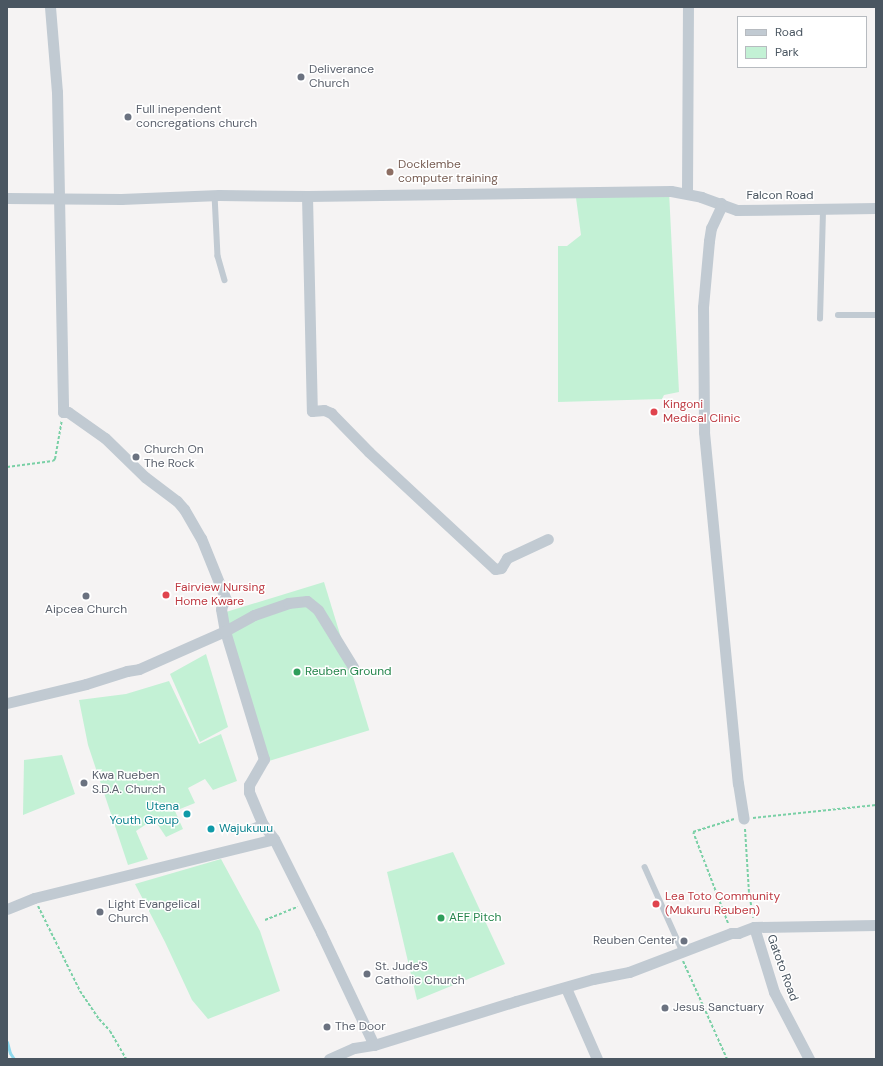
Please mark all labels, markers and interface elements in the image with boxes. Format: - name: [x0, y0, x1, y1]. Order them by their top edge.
- legend: [737, 16, 867, 68]
- text: Road: [775, 24, 803, 40]
- text: Park: [775, 44, 799, 60]
- place label: Deliverance Church: [309, 63, 374, 91]
- marker: Deliverance Church: [296, 72, 306, 82]
- place label: Full inependent concregations church: [136, 103, 257, 131]
- marker: Full inependent concregations church: [123, 112, 133, 122]
- place label: Docklembe computer training: [398, 158, 498, 186]
- marker: Docklembe computer training: [385, 167, 395, 177]
- street label: Falcon Road: [746, 189, 814, 203]
- place label: Kingoni Medical Clinic: [663, 398, 740, 426]
- marker: Kingoni Medical Clinic: [648, 406, 660, 418]
- place label: Church On The Rock: [144, 443, 204, 471]
- marker: Church On The Rock: [131, 452, 141, 462]
- place label: Fairview Nursing Home Kware: [175, 581, 265, 609]
- marker: Fairview Nursing Home Kware: [160, 589, 172, 601]
- marker: Aipcea Church: [81, 591, 91, 601]
- place label: Aipcea Church: [45, 603, 127, 617]
- place label: Reuben Ground: [305, 665, 392, 679]
- marker: Reuben Ground: [292, 667, 302, 677]
- place label: Kwa Rueben S.D.A. Church: [92, 769, 165, 797]
- marker: Kwa Rueben S.D.A. Church: [79, 778, 89, 788]
- place label: Utena Youth Group: [109, 800, 179, 828]
- marker: Utena Youth Group: [182, 809, 192, 819]
- place label: Wajukuuu: [219, 822, 273, 836]
- marker: Wajukuuu: [206, 824, 216, 834]
- place label: Lea Toto Community (Mukuru Reuben): [665, 890, 780, 918]
- place label: Light Evangelical Church: [108, 898, 200, 926]
- marker: Lea Toto Community (Mukuru Reuben): [650, 898, 662, 910]
- marker: Light Evangelical Church: [95, 907, 105, 917]
- place label: AEF Pitch: [449, 911, 501, 925]
- marker: AEF Pitch: [436, 913, 446, 923]
- street label: Gatoto Road: [763, 933, 801, 1003]
- place label: Reuben Center: [593, 934, 676, 948]
- marker: Reuben Center: [679, 936, 689, 946]
- place label: St. Jude'S Catholic Church: [375, 960, 465, 988]
- marker: St. Jude'S Catholic Church: [362, 969, 372, 979]
- place label: Jesus Sanctuary: [673, 1001, 764, 1015]
- marker: Jesus Sanctuary: [660, 1003, 670, 1013]
- place label: The Door: [335, 1020, 386, 1034]
- marker: The Door: [322, 1022, 332, 1032]

